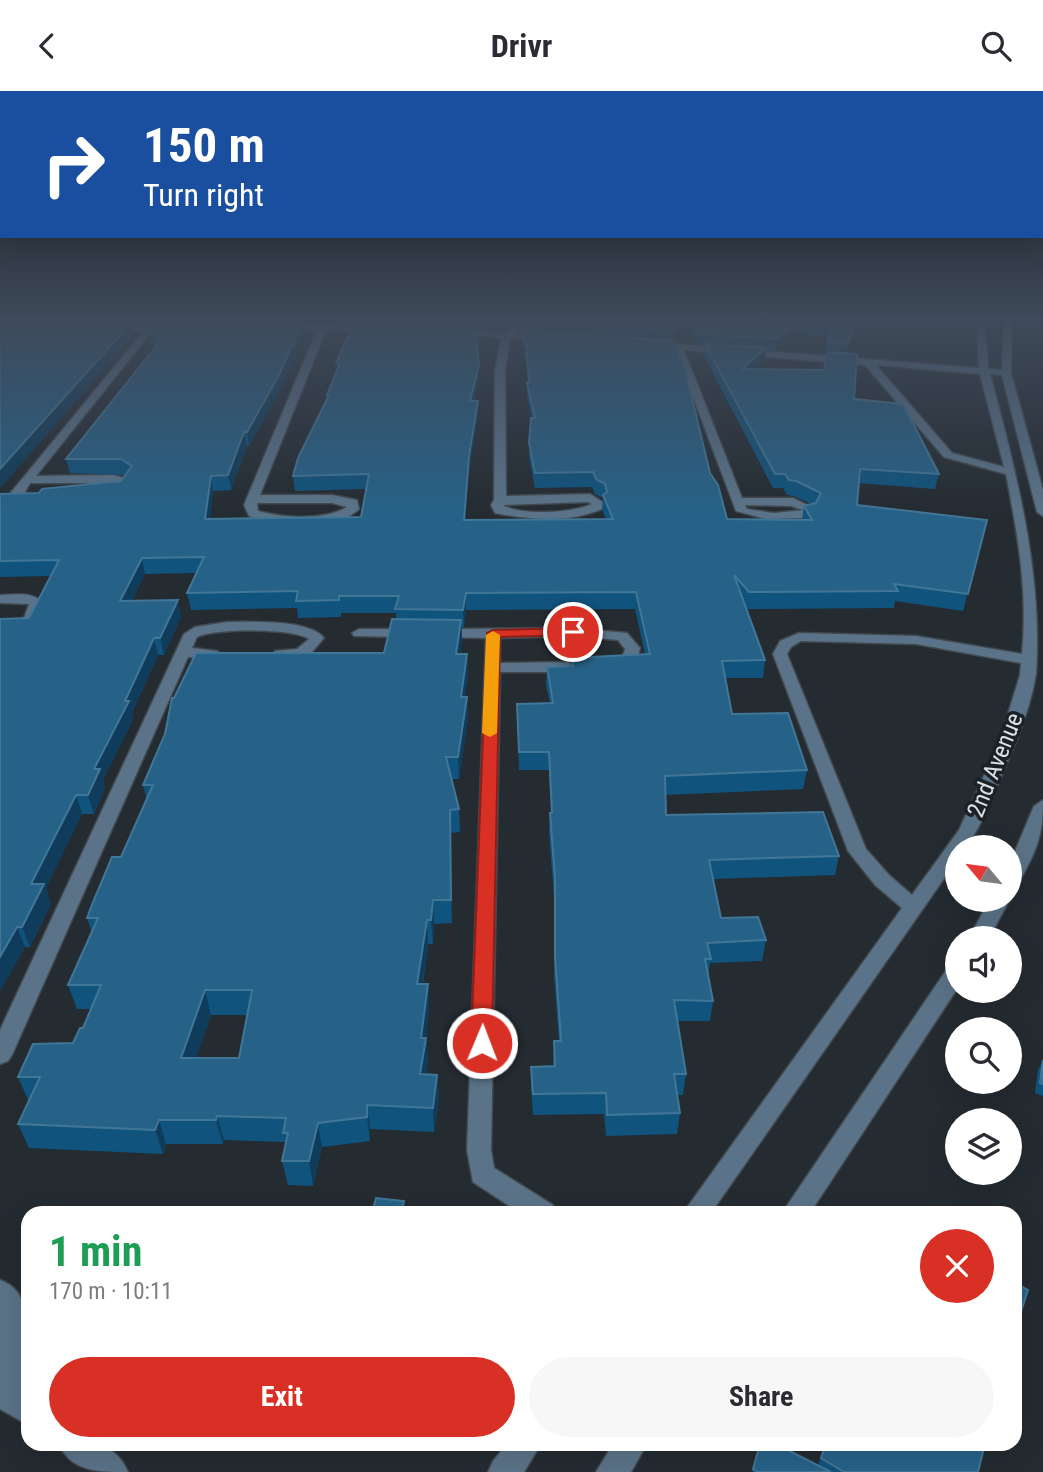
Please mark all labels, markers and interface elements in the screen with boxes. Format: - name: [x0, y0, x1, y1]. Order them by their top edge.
- icon: back: [28, 27, 66, 65]
- text: Drivr: [491, 27, 552, 65]
- icon: search: [977, 27, 1015, 65]
- text: 150 m: [143, 117, 265, 174]
- icon: right: [28, 119, 119, 210]
- text: Turn right: [143, 176, 264, 214]
- pin: [543, 602, 603, 662]
- icon: arrive: [554, 613, 592, 651]
- street label: 2nd Avenue: [961, 709, 1029, 821]
- north arrow: [945, 835, 1022, 912]
- map controls: [945, 835, 1022, 1185]
- button: sound: [945, 926, 1022, 1003]
- position arrow: [445, 1006, 519, 1080]
- button: search: [945, 1017, 1022, 1094]
- button: layers: [945, 1108, 1022, 1185]
- text: 1 min: [49, 1227, 142, 1276]
- button: close: [920, 1229, 994, 1303]
- text: 170 m · 10:11: [49, 1278, 173, 1305]
- button: Exit: [49, 1357, 515, 1437]
- button: Share: [529, 1357, 994, 1437]

